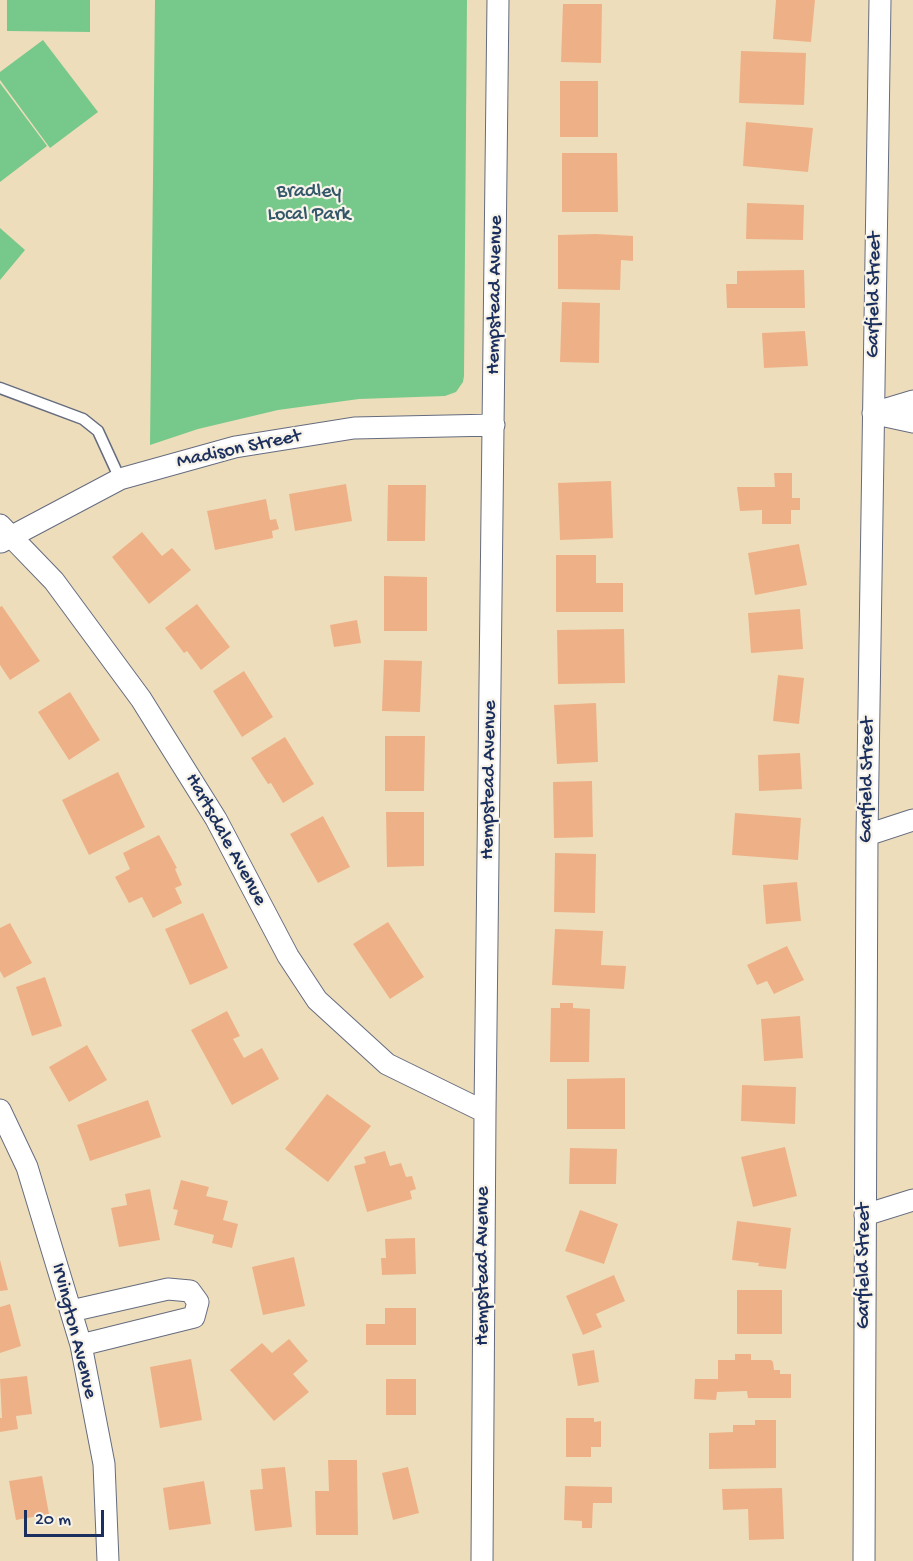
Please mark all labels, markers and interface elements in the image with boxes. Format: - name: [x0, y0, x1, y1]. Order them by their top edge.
- park label: Bradley Local Park: [268, 181, 350, 228]
- street label: Hempstead Avenue: [483, 215, 509, 375]
- street label: Garfield Street: [862, 232, 888, 358]
- street label: Madison Street: [175, 425, 303, 475]
- street label: Hempstead Avenue: [477, 700, 503, 860]
- street label: Garfield Street: [855, 717, 881, 843]
- street label: Hartsdale Avenue: [179, 770, 271, 910]
- street label: Hempstead Avenue: [472, 1186, 496, 1346]
- street label: Garfield Street: [853, 1203, 877, 1329]
- street label: Irvington Avenue: [45, 1261, 101, 1401]
- scale bar: [27, 1498, 106, 1536]
- text: 20 m: [35, 1510, 71, 1531]

